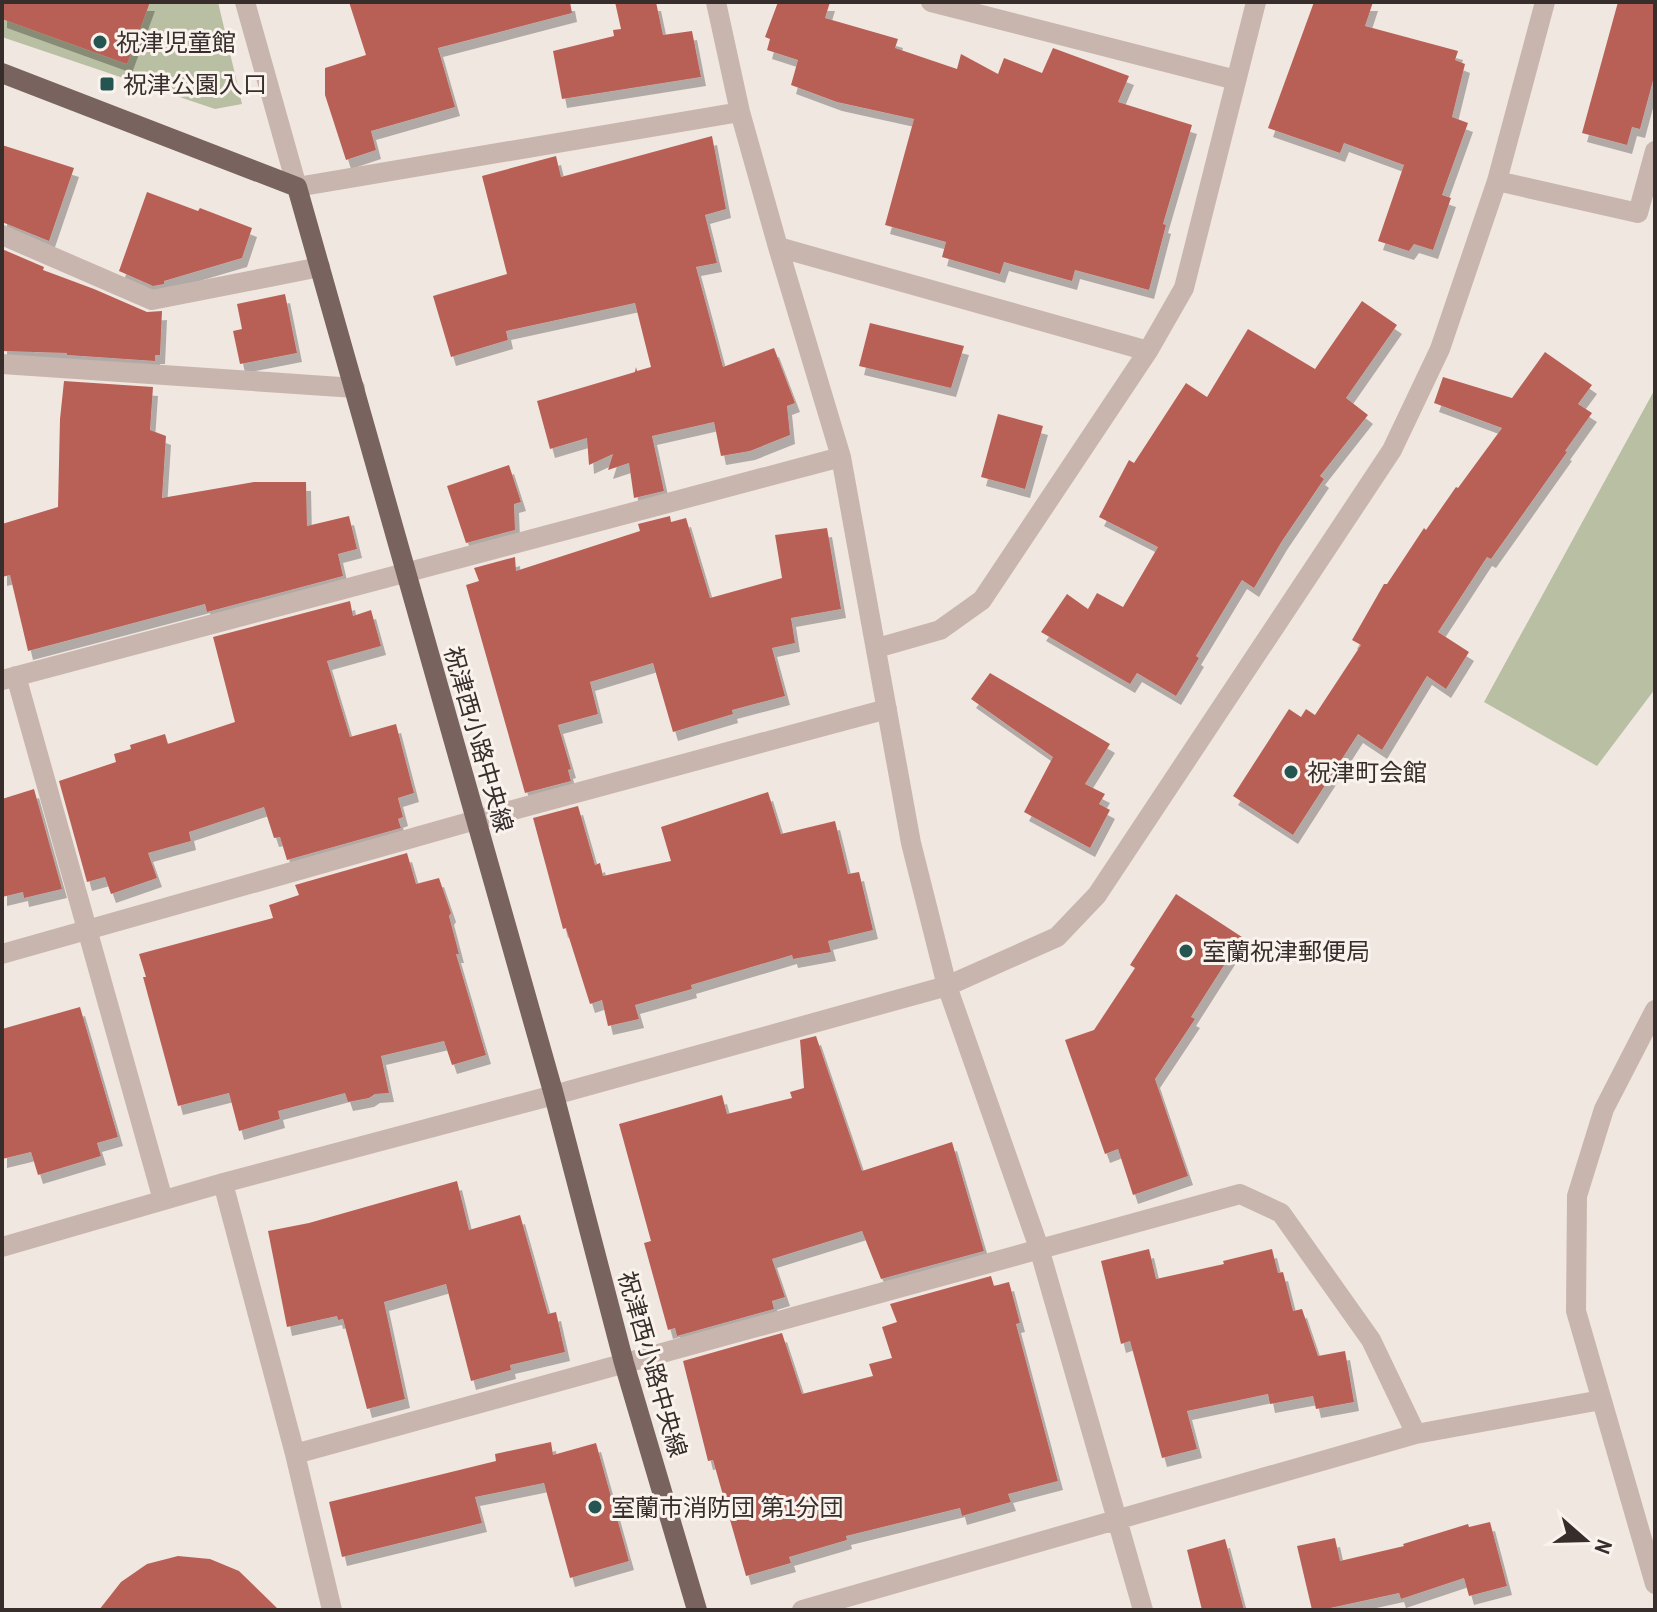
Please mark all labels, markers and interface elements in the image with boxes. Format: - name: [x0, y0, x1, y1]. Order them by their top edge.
- place label: 祝津児童館: [116, 26, 236, 58]
- marker: 祝津児童館: [91, 33, 109, 51]
- place label: 祝津公園入口: [123, 68, 267, 100]
- marker: 祝津公園入口: [98, 75, 116, 93]
- street label: 祝津西小路中央線: [437, 642, 521, 836]
- place label: 祝津町会館: [1307, 756, 1427, 788]
- marker: 祝津町会館: [1282, 763, 1300, 781]
- place label: 室蘭祝津郵便局: [1202, 935, 1370, 967]
- marker: 室蘭祝津郵便局: [1177, 942, 1195, 960]
- street label: 祝津西小路中央線: [611, 1267, 695, 1461]
- place label: 室蘭市消防団 第1分団: [611, 1491, 843, 1523]
- marker: 室蘭市消防団 第1分団: [586, 1498, 604, 1516]
- north arrow: [1545, 1500, 1625, 1580]
- text: N: [1587, 1536, 1620, 1558]

